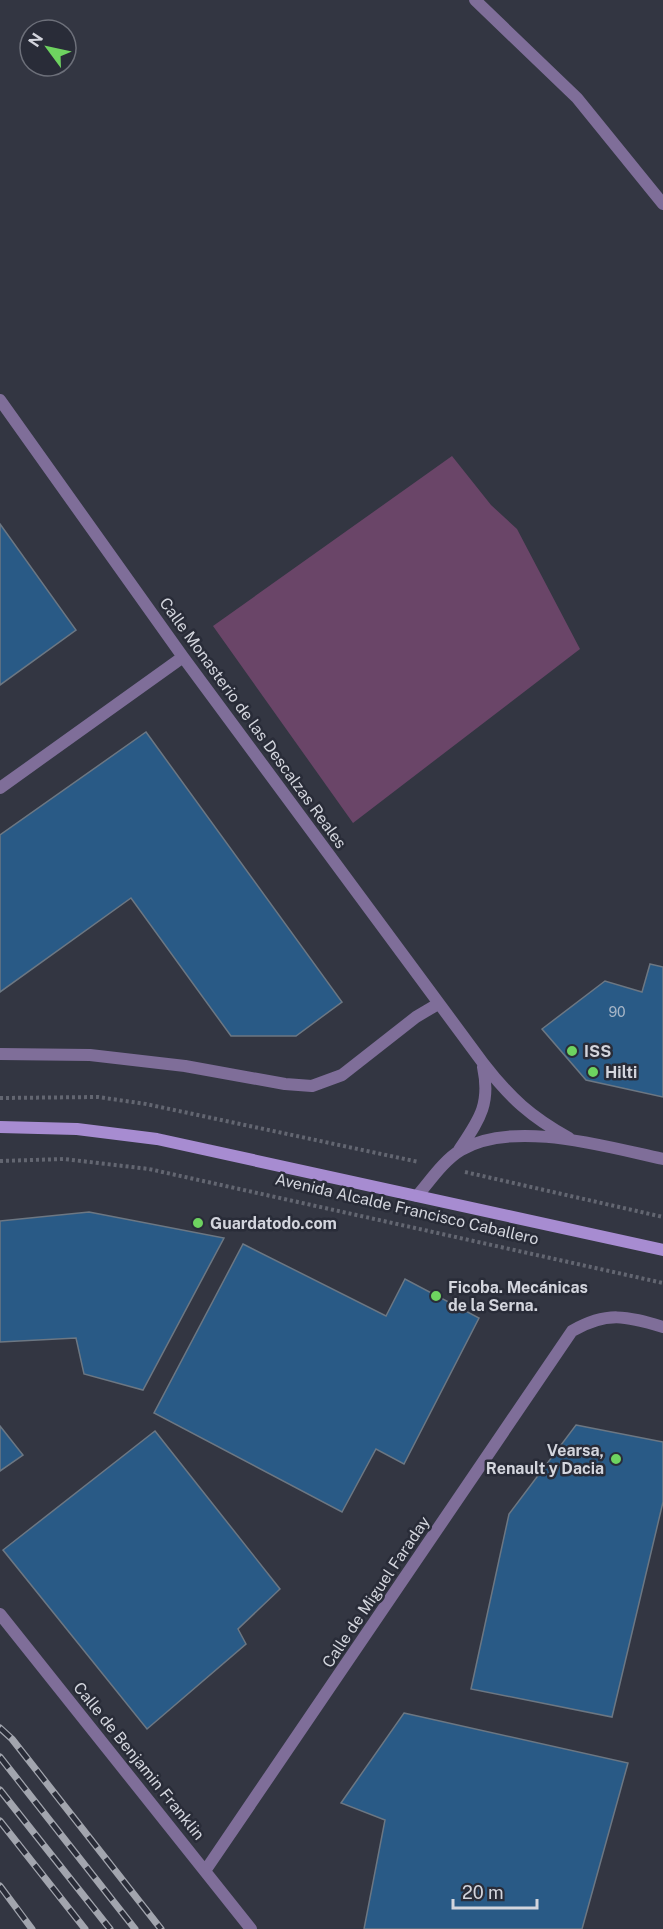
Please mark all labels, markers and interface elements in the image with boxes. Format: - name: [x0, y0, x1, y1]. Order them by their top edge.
- north arrow: [18, 18, 78, 78]
- text: N: [24, 30, 47, 51]
- street label: Calle Monasterio de las Descalzas Reales: [156, 594, 350, 852]
- house number: 90: [608, 1004, 626, 1020]
- place label: ISS: [584, 1042, 611, 1061]
- marker: ISS: [565, 1044, 579, 1058]
- place label: Hilti: [605, 1063, 637, 1082]
- marker: Hilti: [586, 1065, 600, 1079]
- street label: Avenida Alcalde Francisco Caballero: [273, 1169, 541, 1249]
- place label: Guardatodo.com: [210, 1214, 337, 1233]
- marker: Guardatodo.com: [191, 1216, 205, 1230]
- place label: Ficoba. Mecánicas de la Serna.: [448, 1278, 588, 1315]
- marker: Ficoba. Mecánicas de la Serna.: [429, 1289, 443, 1303]
- place label: Vearsa, Renault y Dacia: [486, 1441, 604, 1478]
- marker: Vearsa, Renault y Dacia: [609, 1452, 623, 1466]
- street label: Calle de Miguel Faraday: [318, 1512, 434, 1671]
- street label: Calle de Benjamin Franklin: [69, 1678, 209, 1844]
- scale bar: [453, 1872, 537, 1910]
- text: 20 m: [462, 1882, 504, 1903]

